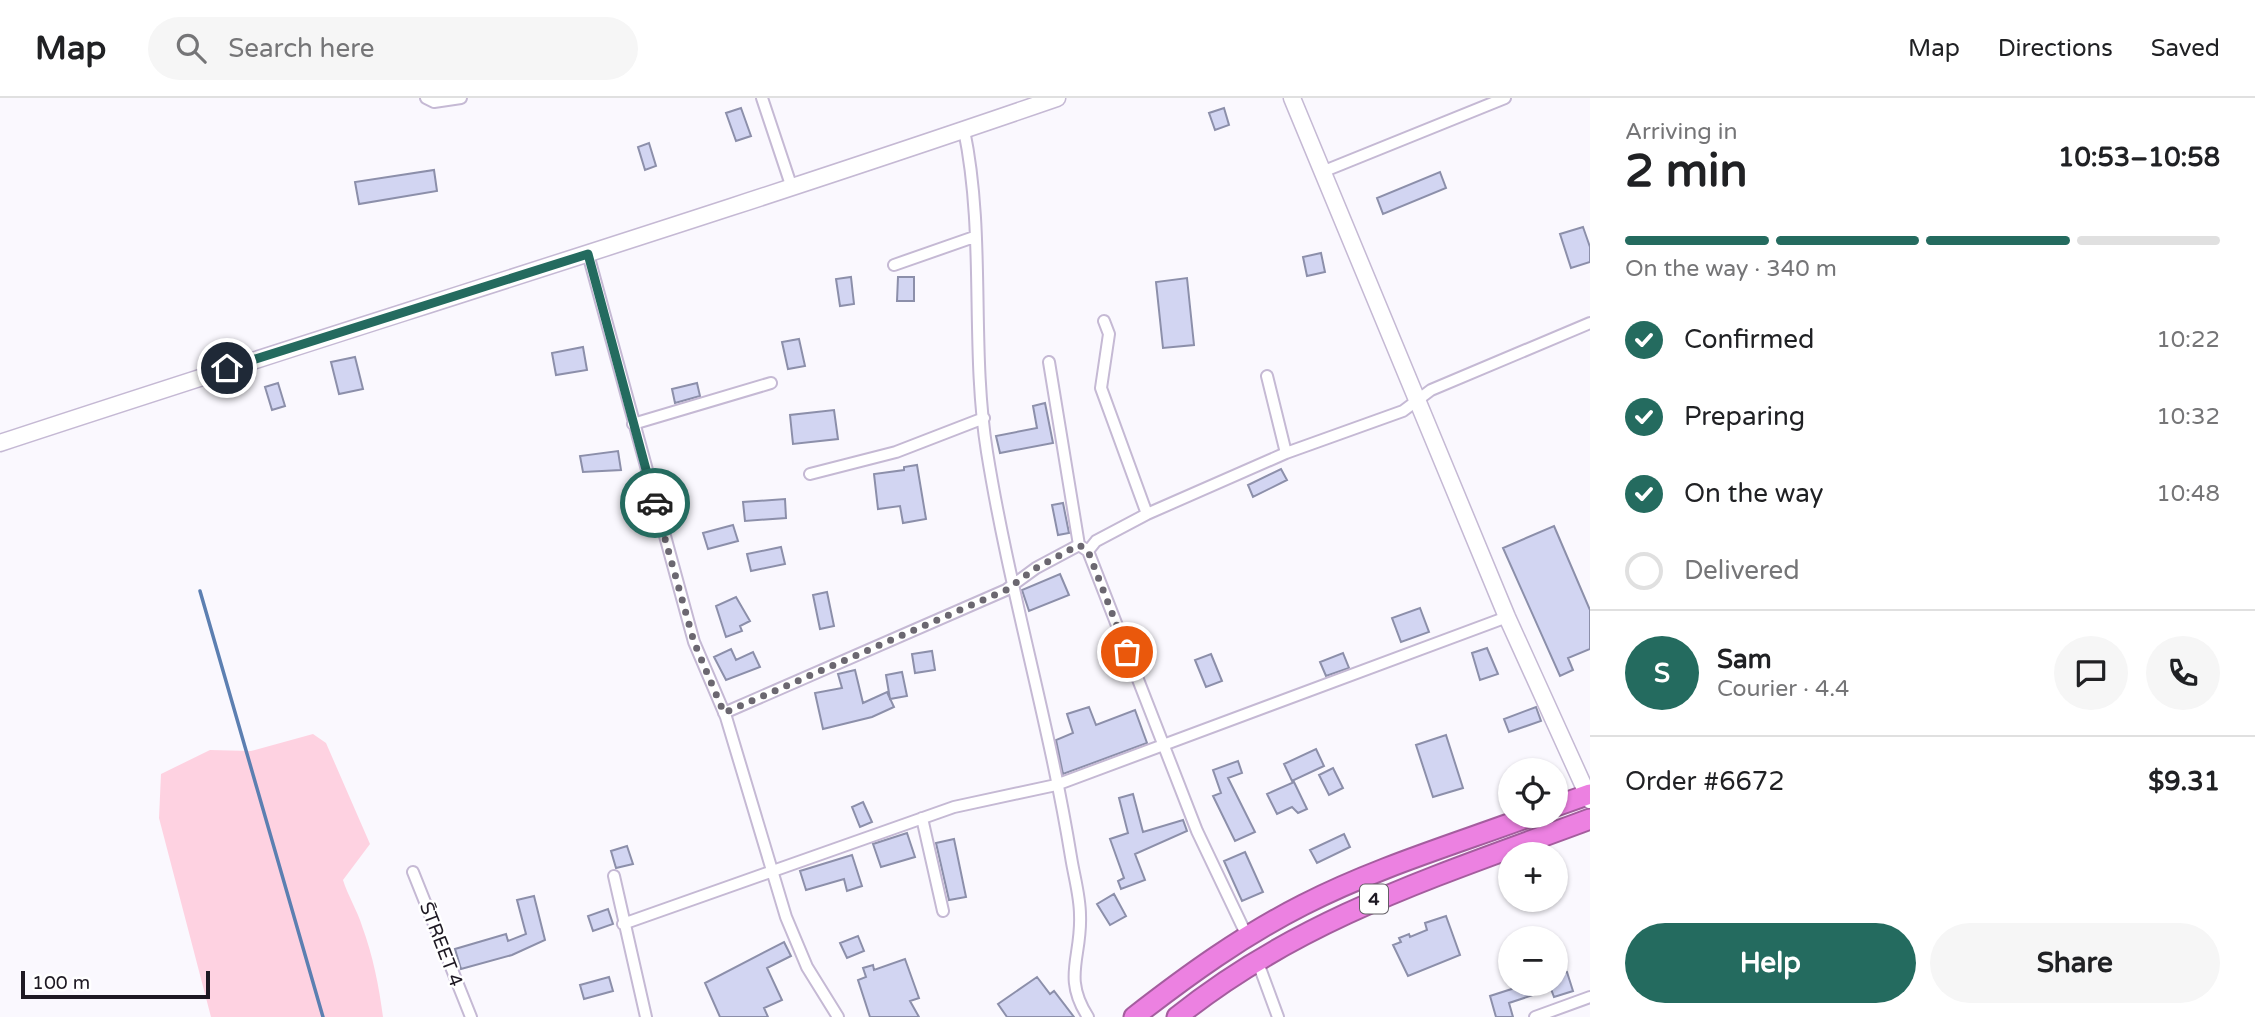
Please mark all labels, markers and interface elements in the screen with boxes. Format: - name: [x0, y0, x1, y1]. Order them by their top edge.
- search box: [148, 17, 638, 80]
- text: Map: [35, 29, 106, 68]
- icon: search: [172, 29, 210, 67]
- text: Search here: [228, 33, 374, 64]
- text: Map: [1908, 34, 1960, 63]
- text: Directions: [1998, 34, 2113, 63]
- text: Saved: [2151, 34, 2220, 63]
- text: Arriving in: [1625, 118, 1738, 146]
- text: 10:53–10:58: [2058, 142, 2220, 173]
- text: 2 min: [1625, 144, 1748, 199]
- text: On the way · 340 m: [1625, 255, 1837, 283]
- icon: check: [1625, 321, 1663, 359]
- text: Confirmed: [1684, 324, 1814, 355]
- text: 10:22: [2156, 326, 2220, 354]
- pin: [197, 338, 257, 398]
- icon: home: [208, 349, 246, 387]
- icon: check: [1625, 398, 1663, 436]
- text: Preparing: [1684, 401, 1805, 432]
- text: 10:32: [2156, 403, 2220, 431]
- courier: [620, 468, 690, 538]
- icon: check: [1625, 475, 1663, 513]
- text: On the way: [1684, 478, 1824, 509]
- text: 10:48: [2156, 480, 2220, 508]
- icon: car: [636, 484, 674, 522]
- text: Delivered: [1684, 555, 1800, 586]
- pin: [1097, 622, 1157, 682]
- icon: bag: [1108, 633, 1146, 671]
- button: chat: [2054, 636, 2128, 710]
- button: phone: [2146, 636, 2220, 710]
- text: Sam: [1717, 644, 1772, 675]
- text: S: [1654, 658, 1670, 689]
- text: Courier · 4.4: [1717, 675, 1849, 703]
- map controls: [1498, 758, 1568, 996]
- button: locate: [1498, 758, 1568, 828]
- text: Order #6672: [1625, 766, 1785, 797]
- text: $9.31: [2148, 766, 2220, 797]
- button: +: [1498, 842, 1568, 912]
- road number: 4: [1360, 884, 1388, 914]
- street label: S̄TREET 4: [415, 899, 467, 990]
- button: Help: [1625, 923, 1916, 1003]
- button: Share: [1930, 923, 2220, 1003]
- button: −: [1498, 926, 1568, 996]
- scale bar: [21, 968, 210, 1000]
- text: 100 m: [32, 972, 90, 994]

